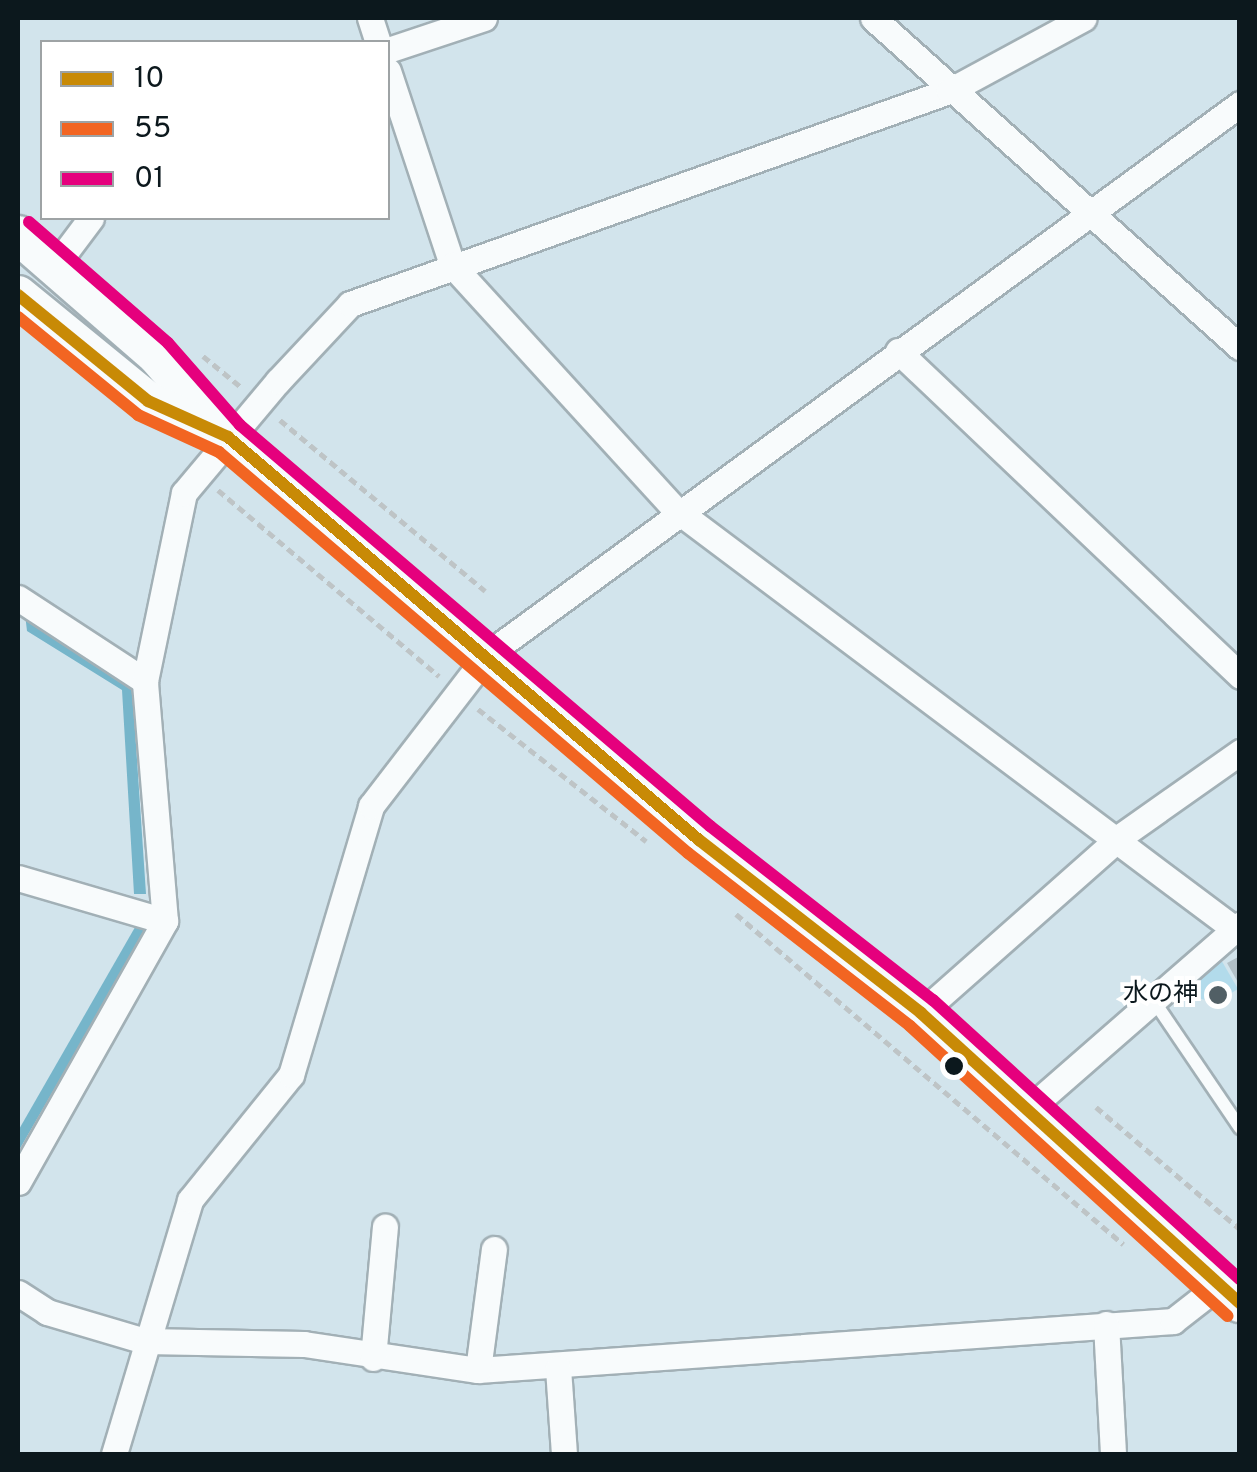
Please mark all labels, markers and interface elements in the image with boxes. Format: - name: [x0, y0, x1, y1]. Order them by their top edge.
- legend: [40, 40, 390, 220]
- text: 10: [134, 61, 164, 98]
- text: 55: [134, 111, 171, 148]
- text: 01: [134, 161, 164, 198]
- place label: 水の神: [1123, 980, 1198, 1010]
- marker: 水の神: [1207, 984, 1229, 1006]
- unlabelled marker: [944, 1056, 964, 1076]

